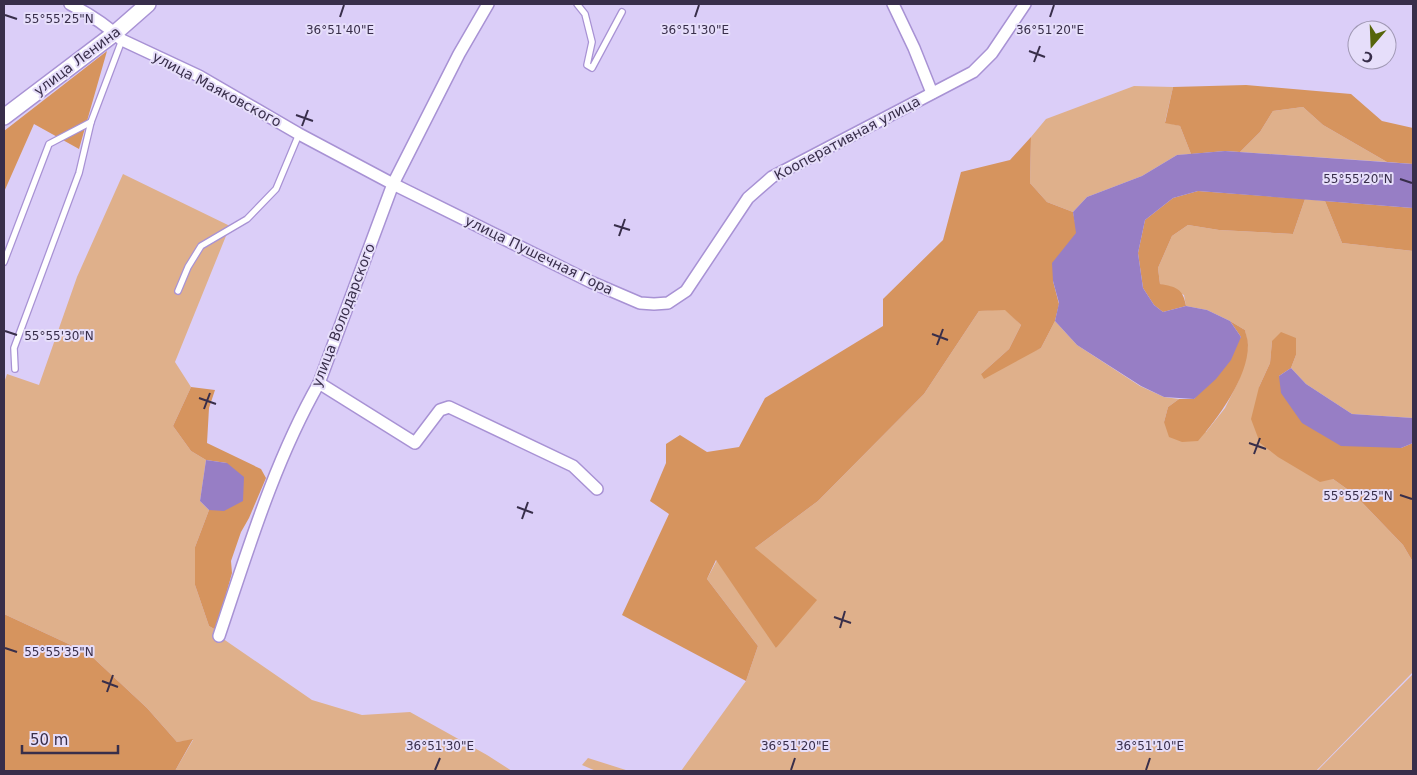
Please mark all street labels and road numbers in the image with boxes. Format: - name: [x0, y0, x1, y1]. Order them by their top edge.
- street label: улица Ленина: [31, 23, 123, 99]
- street label: улица Маяковского: [150, 48, 284, 130]
- street label: Кооперативная улица: [771, 93, 923, 183]
- street label: улица Пушечная Гора: [462, 212, 616, 298]
- street label: улица Володарского: [308, 241, 378, 389]

